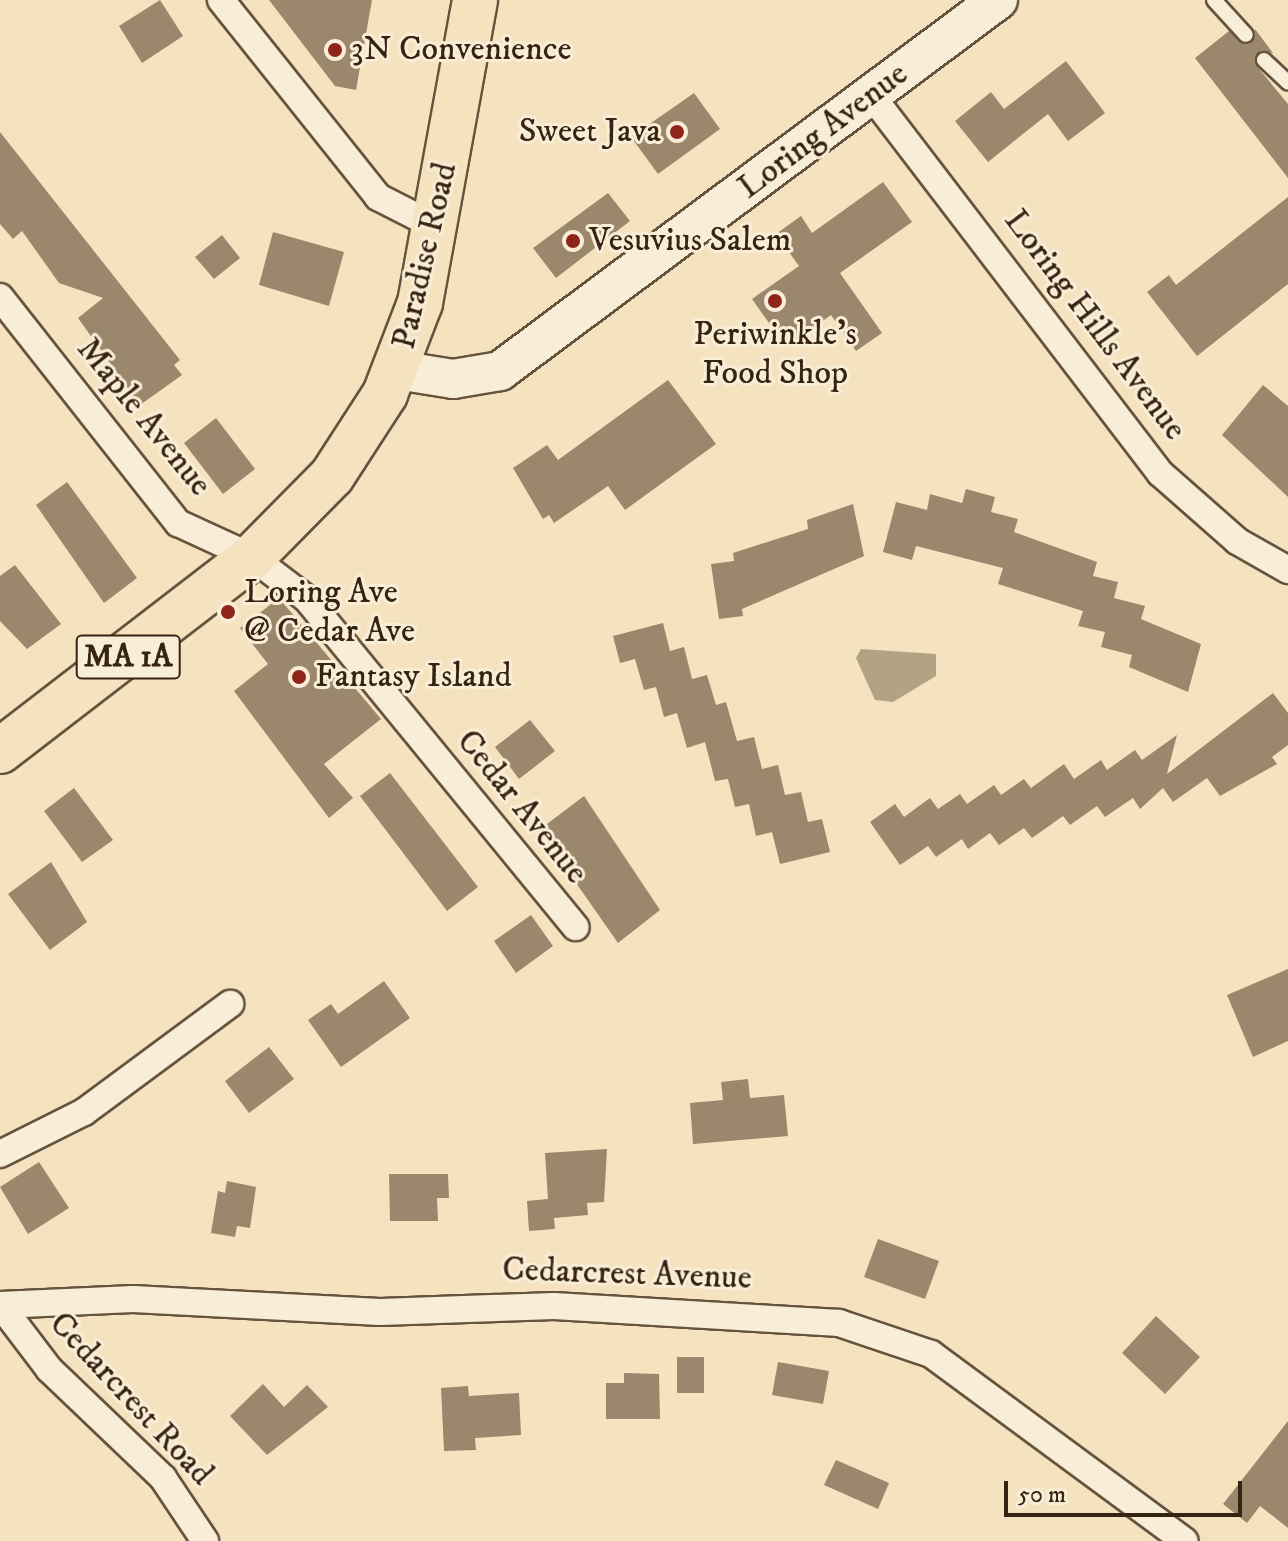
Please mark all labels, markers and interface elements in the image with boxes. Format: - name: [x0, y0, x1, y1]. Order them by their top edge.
- place label: 3N Convenience: [351, 30, 572, 70]
- marker: 3N Convenience: [326, 41, 344, 59]
- street label: Loring Avenue: [730, 54, 916, 208]
- place label: Sweet Java: [519, 112, 661, 152]
- marker: Sweet Java: [668, 123, 686, 141]
- street label: Paradise Road: [384, 159, 466, 353]
- street label: Loring Hills Avenue: [995, 202, 1195, 448]
- place label: Vesuvius Salem: [589, 221, 791, 261]
- marker: Vesuvius Salem: [564, 232, 582, 250]
- marker: Periwinkle's Food Shop: [766, 292, 784, 310]
- place label: Periwinkle's Food Shop: [693, 314, 857, 394]
- street label: Maple Avenue: [68, 330, 220, 504]
- place label: Loring Ave @ Cedar Ave: [244, 572, 415, 652]
- marker: Loring Ave @ Cedar Ave: [219, 603, 237, 621]
- road number: MA 1A: [74, 629, 182, 685]
- place label: Fantasy Island: [315, 657, 512, 697]
- marker: Fantasy Island: [290, 668, 308, 686]
- street label: Cedar Avenue: [448, 722, 596, 892]
- street label: Cedarcrest Avenue: [502, 1249, 752, 1299]
- street label: Cedarcrest Road: [40, 1304, 222, 1494]
- scale bar: [1008, 1465, 1246, 1515]
- text: 50 m: [1018, 1480, 1066, 1510]

